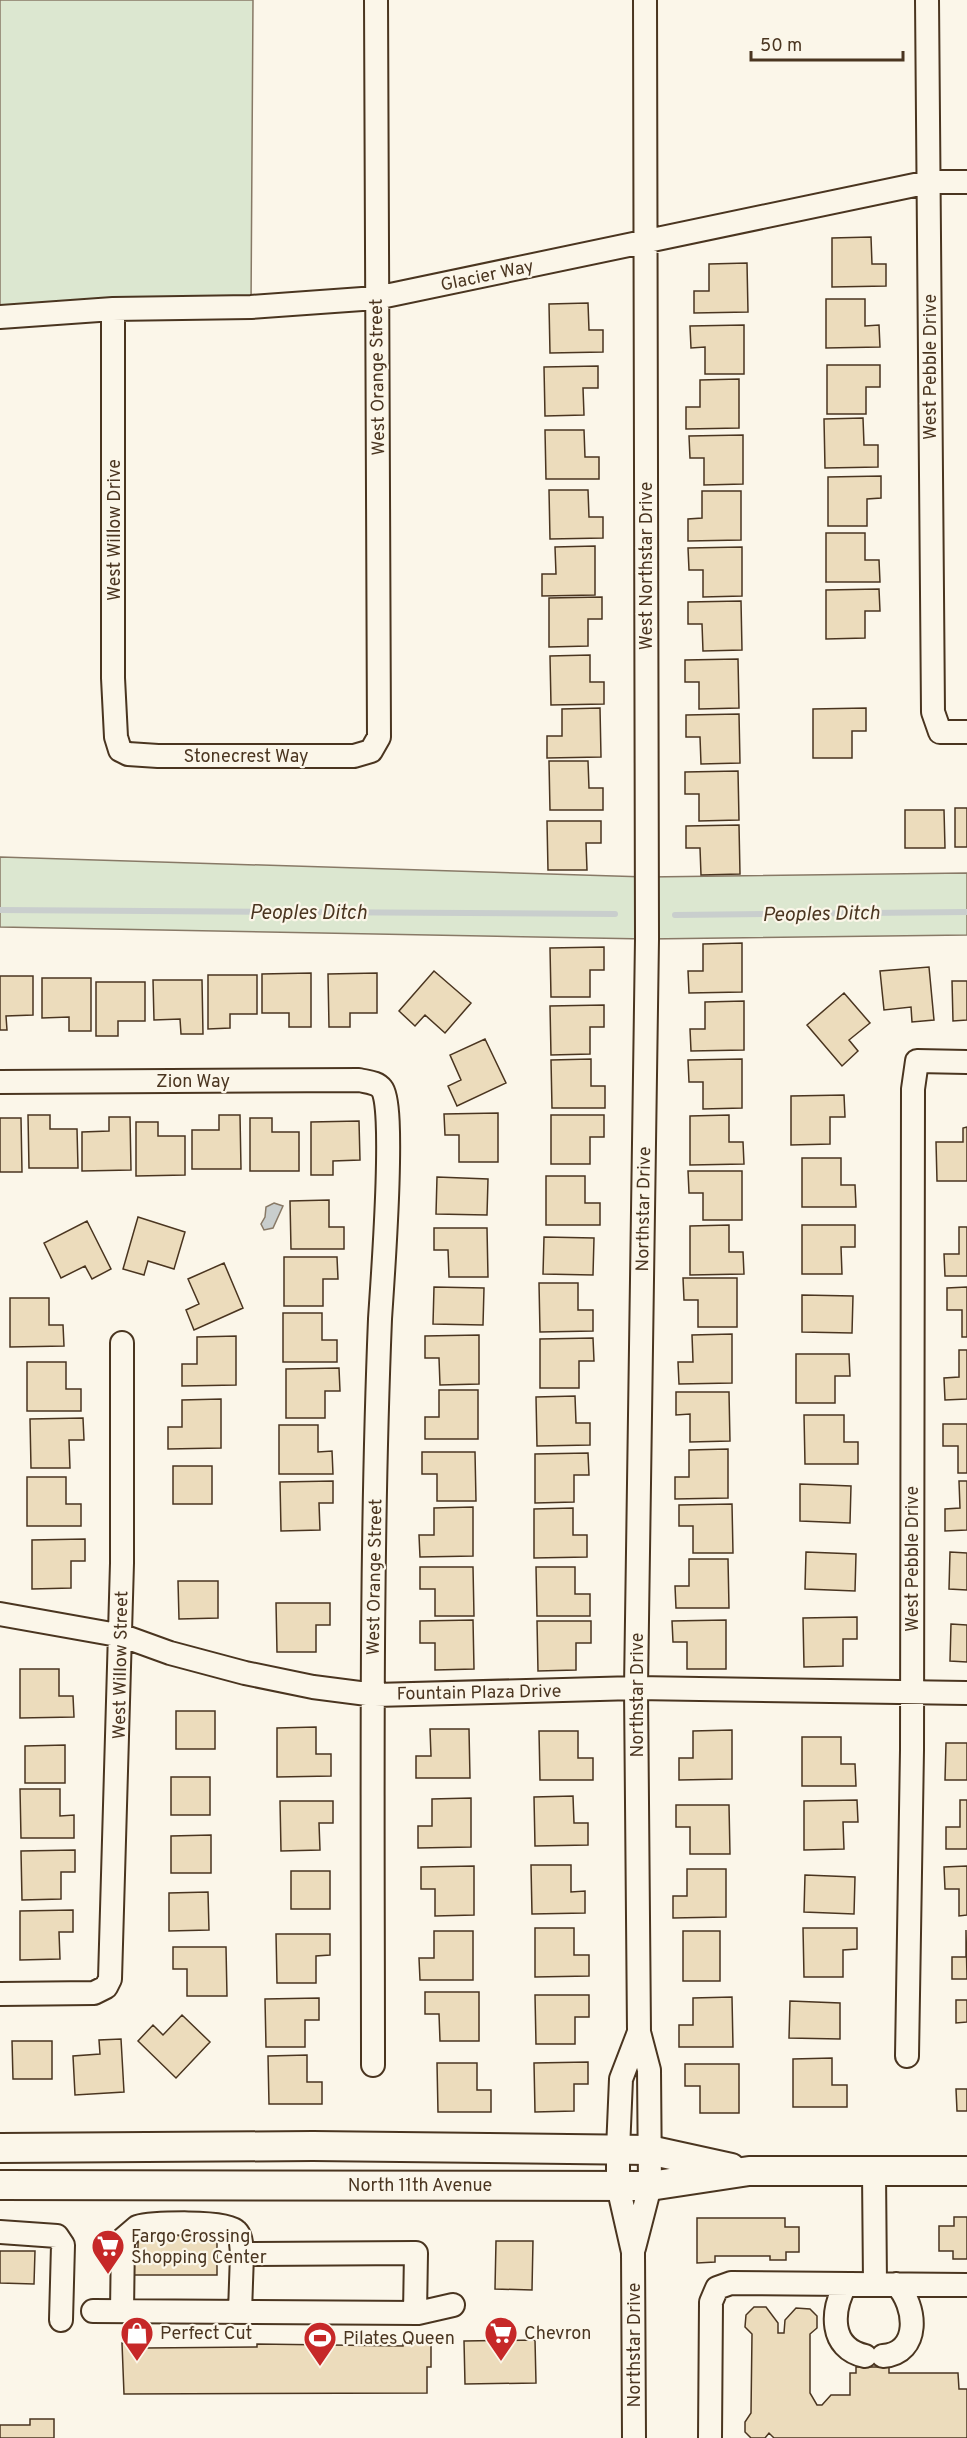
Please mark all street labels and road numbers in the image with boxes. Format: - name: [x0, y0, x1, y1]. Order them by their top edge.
- street label: Glacier Way: [439, 255, 536, 298]
- street label: West Pebble Drive: [920, 294, 943, 440]
- street label: West Orange Street: [366, 298, 391, 456]
- street label: West Willow Drive: [104, 459, 127, 601]
- street label: West Northstar Drive: [636, 482, 659, 650]
- street label: Stonecrest Way: [183, 746, 309, 769]
- street label: Zion Way: [156, 1071, 230, 1094]
- street label: Northstar Drive: [632, 1146, 657, 1272]
- street label: West Pebble Drive: [902, 1486, 925, 1632]
- street label: West Orange Street: [363, 1498, 388, 1656]
- street label: West Willow Street: [109, 1590, 134, 1740]
- street label: Northstar Drive: [627, 1632, 650, 1758]
- street label: Fountain Plaza Drive: [396, 1681, 562, 1706]
- street label: North 11th Avenue: [348, 2175, 492, 2198]
- street label: Northstar Drive: [624, 2282, 647, 2408]

